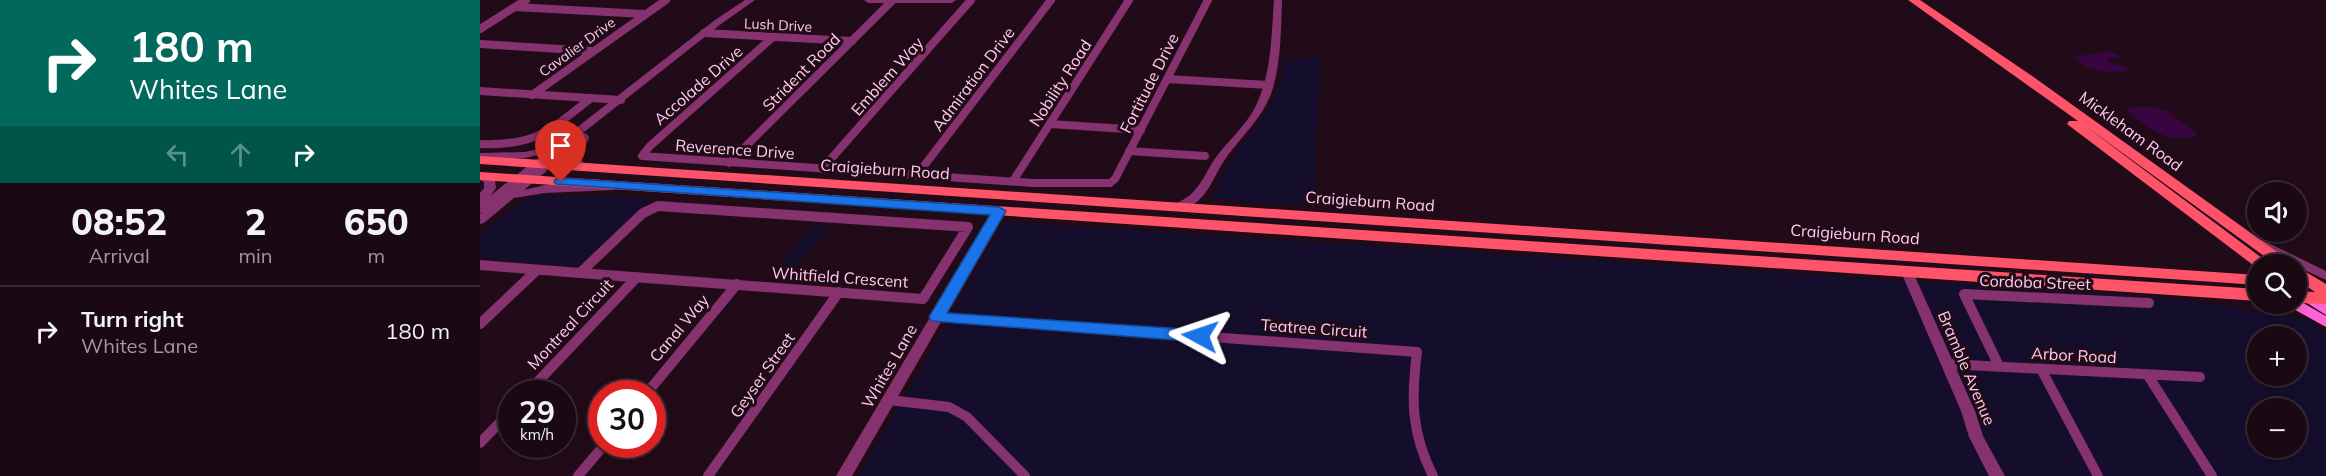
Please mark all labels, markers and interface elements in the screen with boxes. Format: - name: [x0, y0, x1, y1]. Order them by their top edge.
- street label: Cavalier Drive: [535, 13, 619, 81]
- street label: Lush Drive: [743, 14, 813, 36]
- text: 180 m: [129, 20, 254, 73]
- street label: Admiration Drive: [927, 23, 1019, 135]
- icon: right: [30, 24, 108, 102]
- street label: Strident Road: [758, 29, 844, 115]
- street label: Fortitude Drive: [1115, 30, 1183, 136]
- street label: Emblem Way: [847, 32, 928, 119]
- street label: Nobility Road: [1024, 36, 1096, 130]
- street label: Accolade Drive: [650, 41, 746, 129]
- text: Whites Lane: [129, 72, 287, 106]
- street label: Mickleham Road: [2076, 87, 2186, 175]
- pin: [535, 120, 586, 182]
- icon: arrive: [544, 129, 577, 162]
- street label: Reverence Drive: [675, 135, 795, 163]
- icon: left: [161, 138, 194, 171]
- icon: ahead: [224, 138, 257, 171]
- icon: right: [287, 138, 320, 171]
- street label: Craigieburn Road: [820, 155, 950, 183]
- map controls: [2247, 182, 2307, 458]
- button: sound: [2247, 182, 2307, 242]
- street label: Craigieburn Road: [1305, 187, 1435, 215]
- text: 08:52: [71, 199, 167, 244]
- text: 2: [245, 199, 266, 244]
- text: 650: [344, 199, 409, 244]
- street label: Craigieburn Road: [1790, 220, 1920, 248]
- text: Arrival: [89, 243, 150, 268]
- text: min: [238, 243, 273, 268]
- text: m: [367, 243, 385, 268]
- button: search: [2247, 254, 2307, 314]
- street label: Whitfield Crescent: [771, 262, 909, 292]
- street label: Cordoba Street: [1979, 270, 2092, 294]
- street label: Montreal Circuit: [523, 274, 617, 374]
- street label: Canal Way: [645, 290, 713, 366]
- position arrow: [1168, 304, 1232, 368]
- text: Turn right: [81, 305, 184, 333]
- street label: Bramble Avenue: [1934, 308, 2000, 428]
- street label: Teatree Circuit: [1260, 314, 1368, 342]
- icon: right: [30, 315, 63, 348]
- text: 180 m: [385, 317, 450, 345]
- street label: Whites Lane: [857, 320, 921, 412]
- button: +: [2247, 326, 2307, 386]
- street label: Geyser Street: [725, 328, 799, 421]
- text: Whites Lane: [81, 333, 198, 358]
- street label: Arbor Road: [2031, 343, 2117, 367]
- speed limit sign: 30: [588, 380, 666, 458]
- text: 29: [519, 393, 555, 431]
- button: −: [2247, 398, 2307, 458]
- text: km/h: [520, 425, 554, 444]

